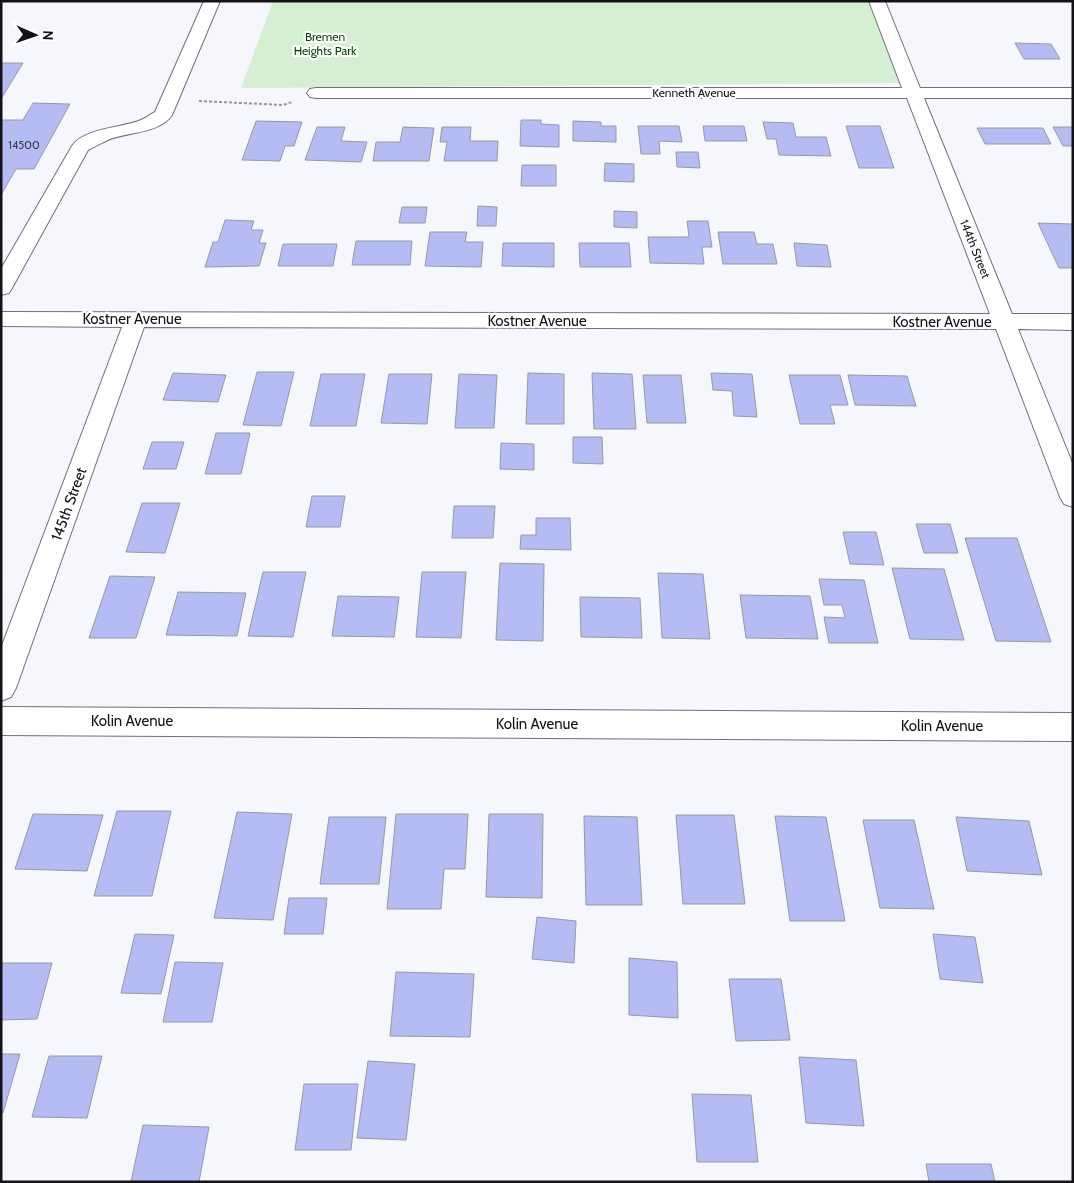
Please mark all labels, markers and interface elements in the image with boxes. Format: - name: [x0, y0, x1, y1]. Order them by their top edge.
- north arrow: [10, 10, 60, 60]
- park label: Bremen Heights Park: [294, 29, 357, 58]
- text: N: [39, 30, 57, 41]
- street label: Kenneth Avenue: [652, 85, 736, 100]
- house number: 14500: [8, 138, 40, 152]
- street label: 144th Street: [957, 217, 994, 280]
- street label: Kostner Avenue: [82, 310, 182, 328]
- street label: Kostner Avenue: [487, 312, 587, 330]
- street label: Kostner Avenue: [892, 313, 992, 331]
- street label: 145th Street: [47, 465, 91, 543]
- street label: Kolin Avenue: [91, 712, 173, 730]
- street label: Kolin Avenue: [496, 715, 578, 733]
- street label: Kolin Avenue: [901, 717, 983, 735]

